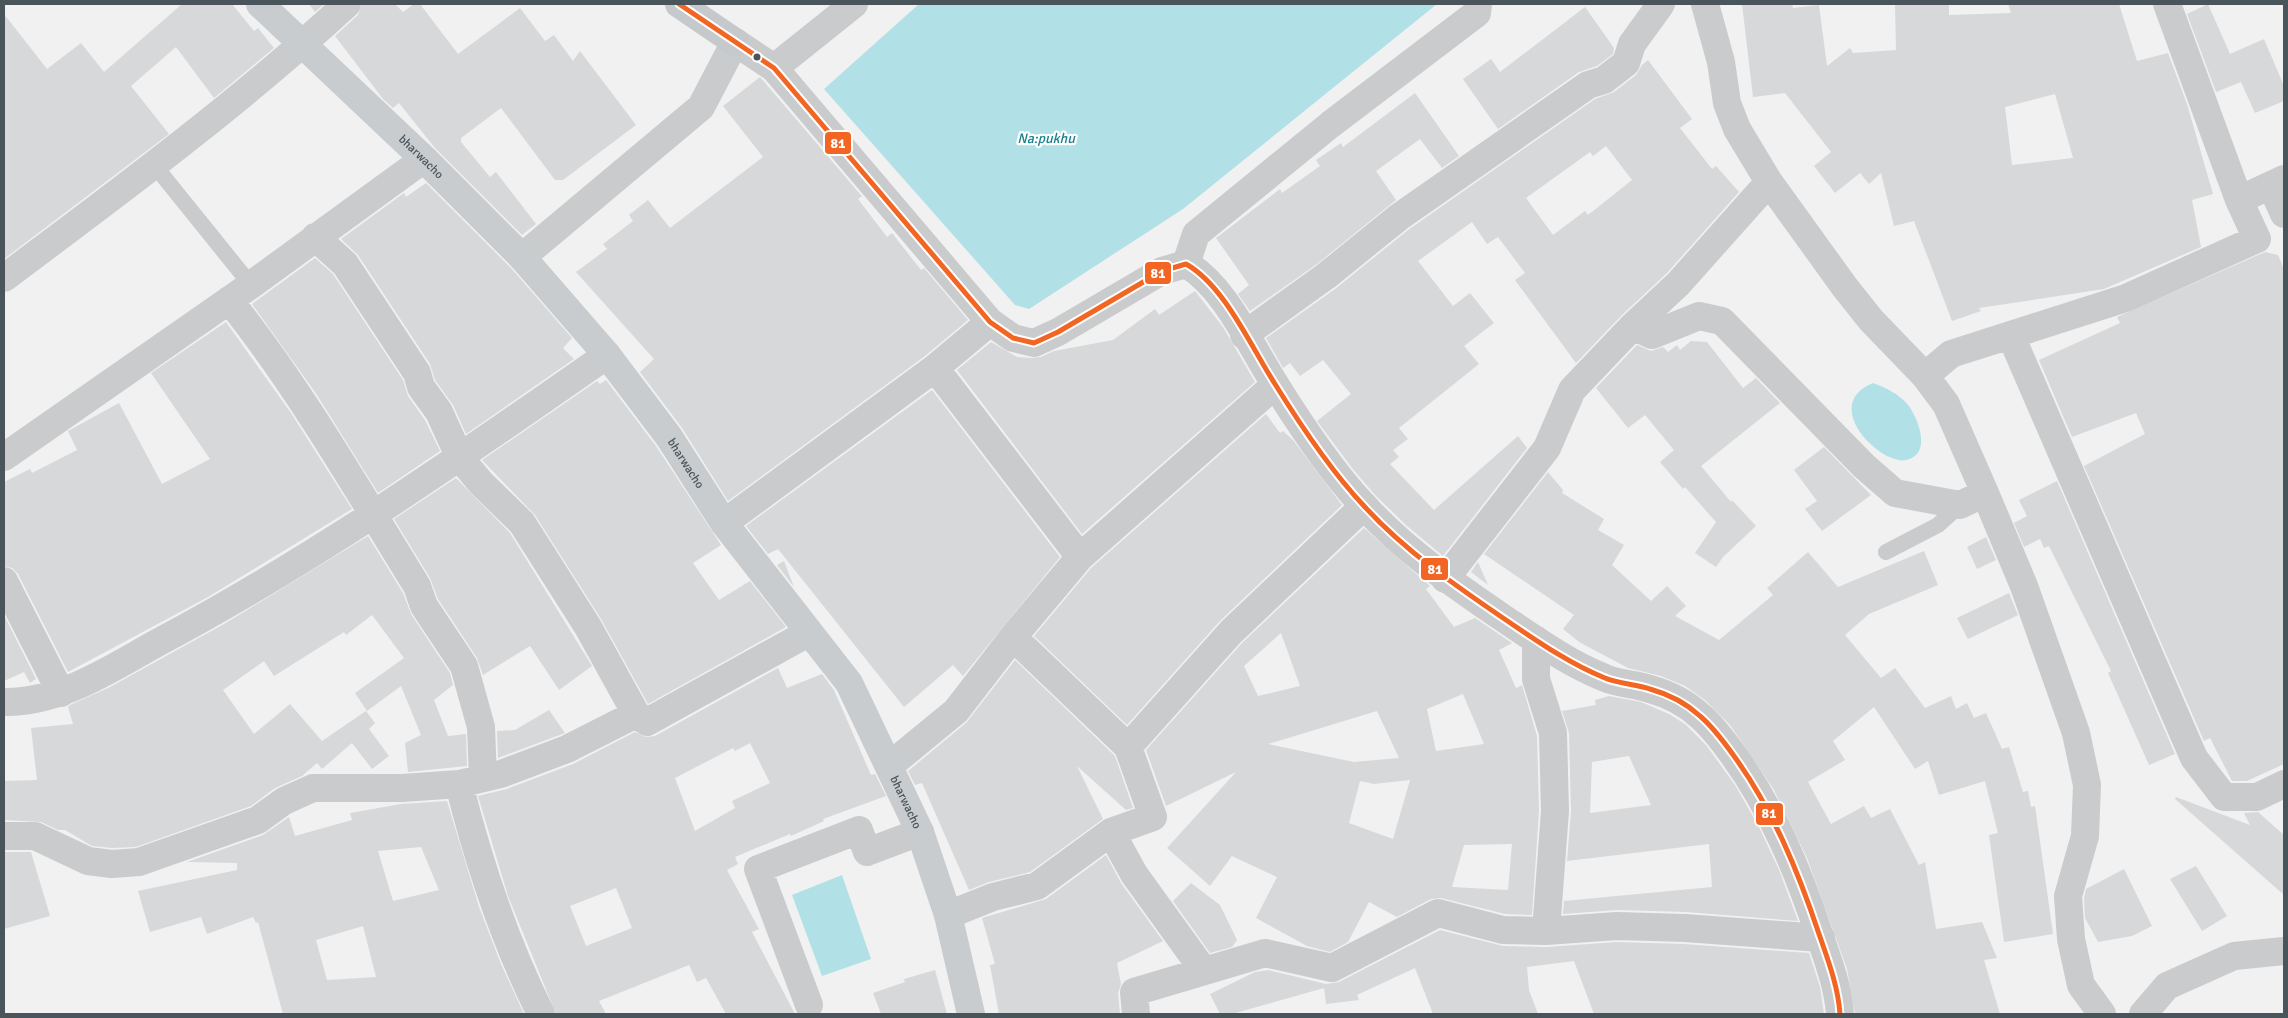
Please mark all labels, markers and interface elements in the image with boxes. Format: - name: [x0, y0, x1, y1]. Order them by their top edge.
- unlabelled marker: [752, 52, 762, 62]
- water label: Na:pukhu: [1017, 130, 1076, 147]
- line badge: 81: [824, 131, 852, 155]
- street label: bharwacho: [395, 132, 446, 182]
- text: 81: [830, 135, 846, 152]
- line badge: 81: [1144, 261, 1172, 285]
- text: 81: [1150, 265, 1166, 282]
- street label: bharwacho: [664, 436, 707, 492]
- line badge: 81: [1420, 557, 1449, 581]
- text: 81: [1427, 561, 1443, 578]
- street label: bharwacho: [886, 774, 924, 831]
- line badge: 81: [1755, 802, 1784, 826]
- text: 81: [1761, 805, 1777, 822]

